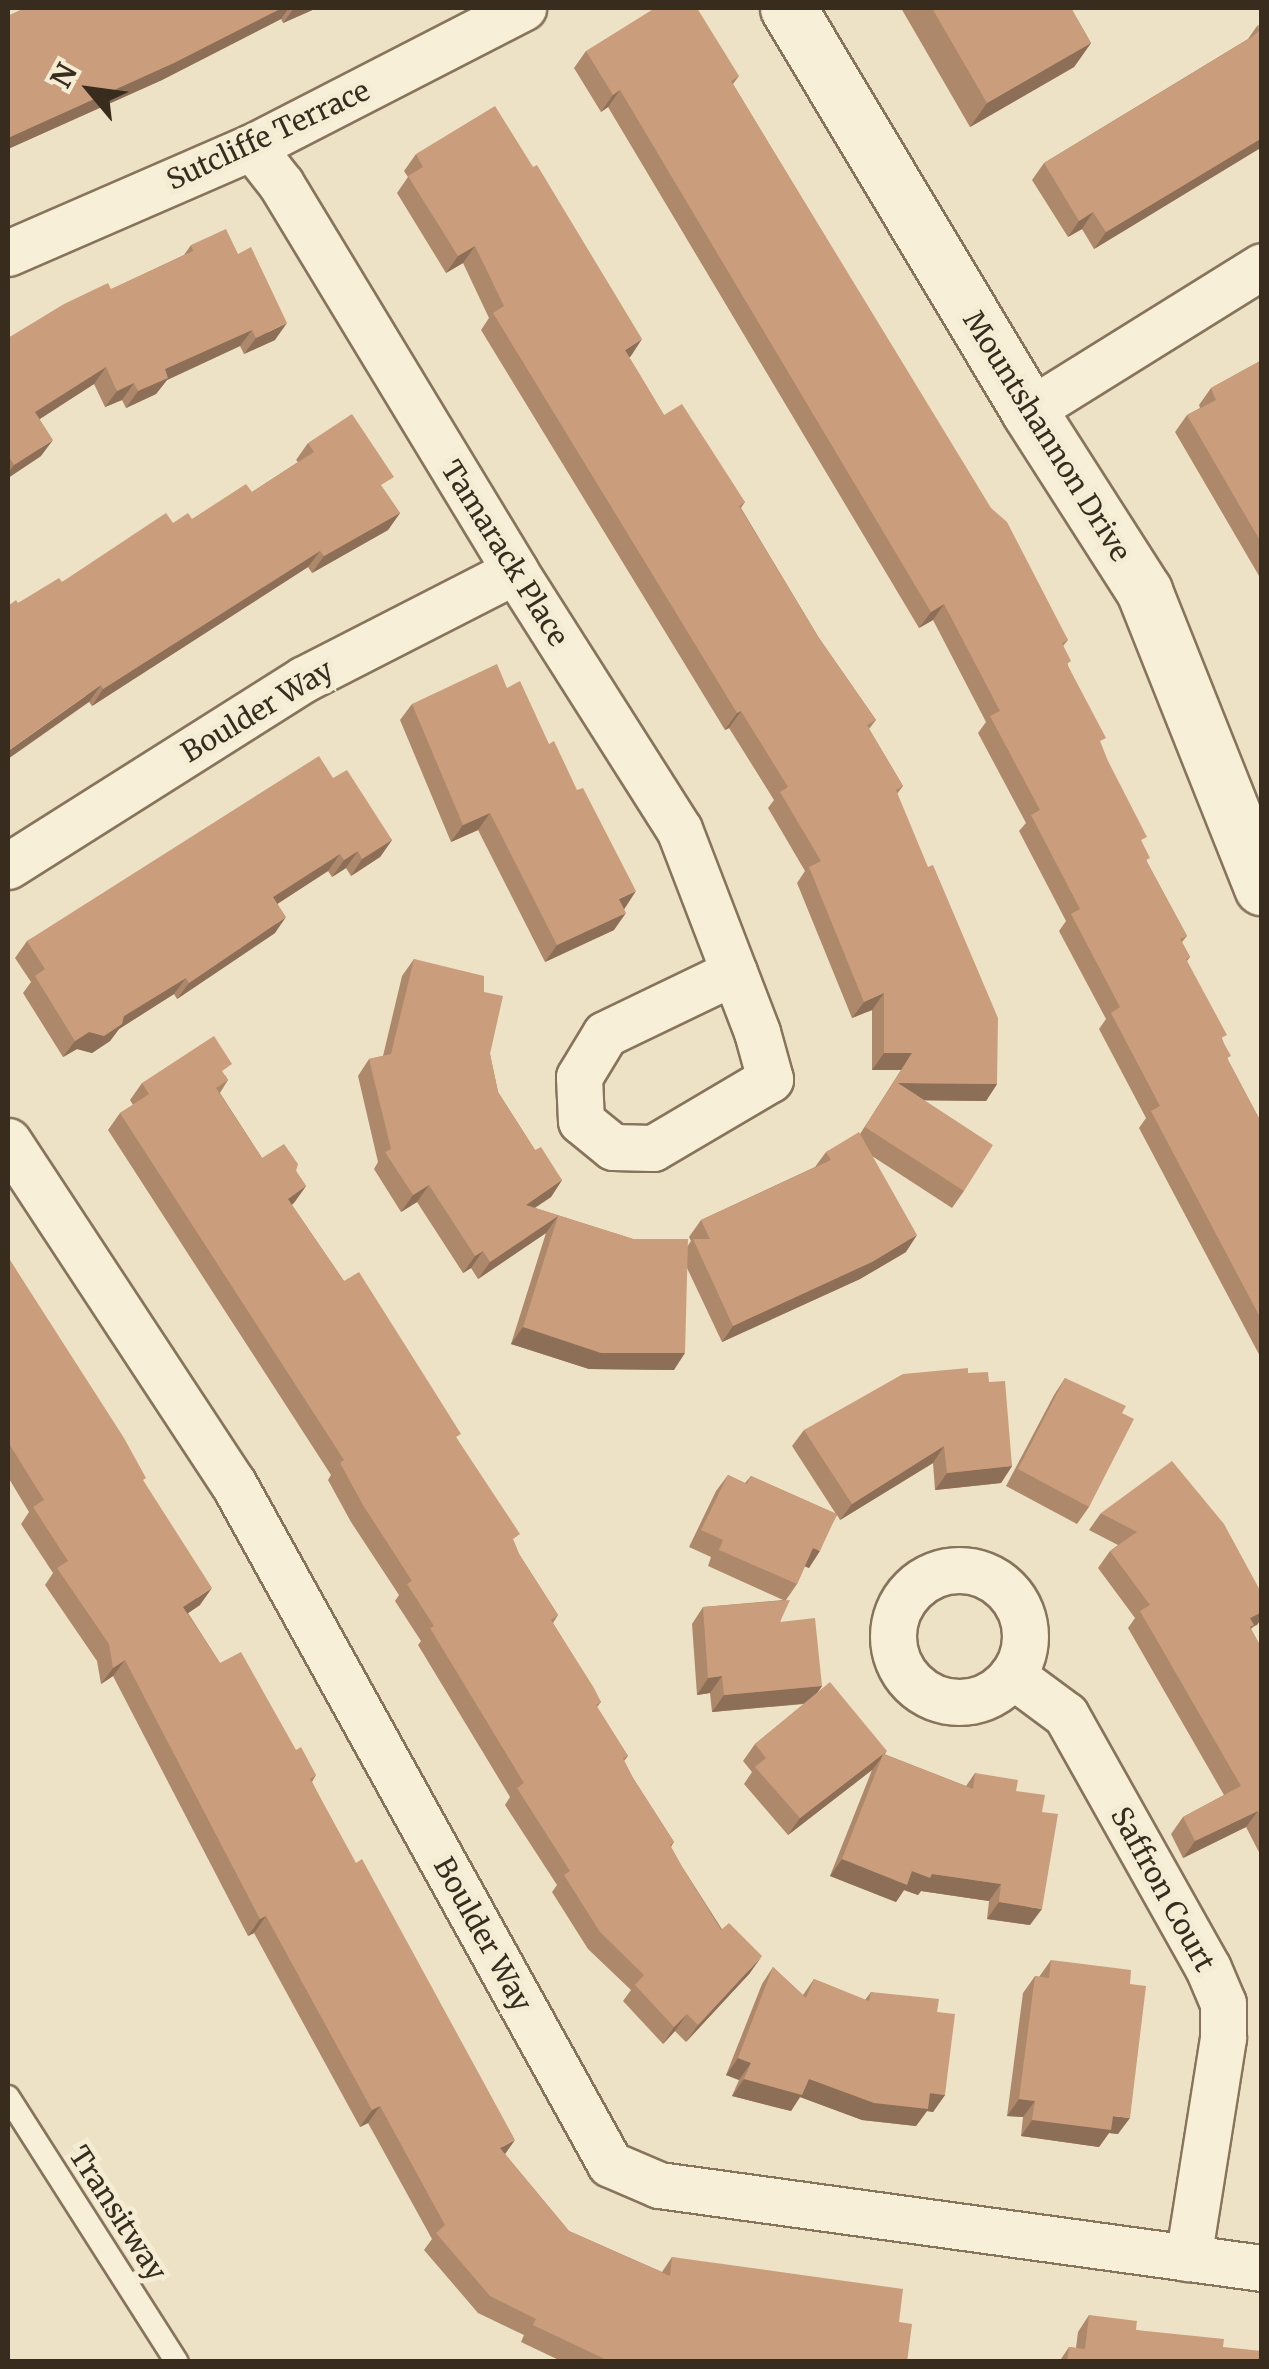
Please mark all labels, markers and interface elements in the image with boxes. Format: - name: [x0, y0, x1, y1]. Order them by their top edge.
- north arrow: [40, 40, 140, 140]
- text: N: [43, 57, 85, 94]
- street label: Sutcliffe Terrace: [161, 73, 375, 197]
- street label: Mountshannon Drive: [956, 305, 1138, 567]
- street label: Tamarack Place: [434, 454, 576, 652]
- street label: Boulder Way: [175, 653, 339, 769]
- street label: Saffron Court: [1104, 1801, 1222, 1977]
- street label: Boulder Way: [427, 1851, 539, 2017]
- street label: Transitway: [62, 2140, 174, 2286]

